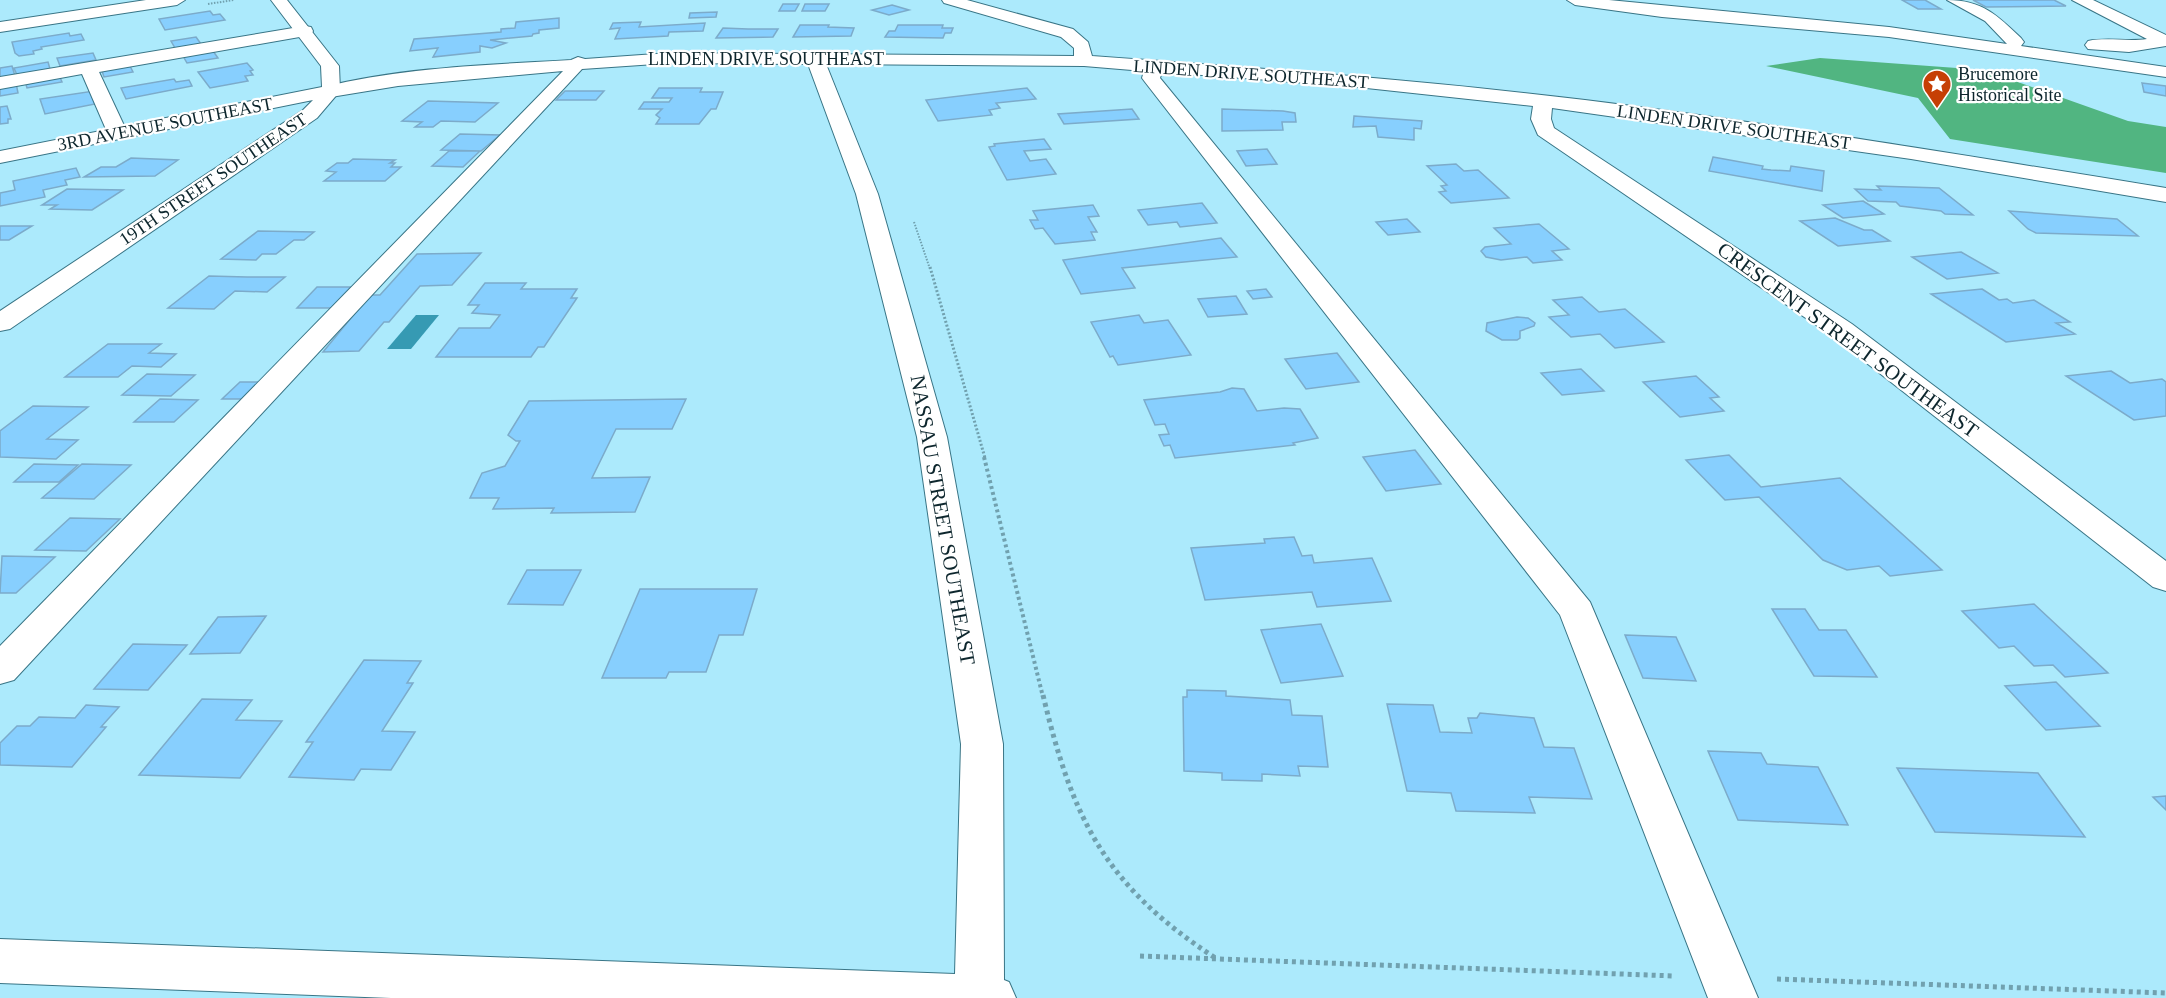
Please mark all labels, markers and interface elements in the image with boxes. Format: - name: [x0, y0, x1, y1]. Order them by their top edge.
- street label: LINDEN DRIVE SOUTHEAST: [648, 49, 884, 69]
- street label: LINDEN DRIVE SOUTHEAST: [1133, 56, 1369, 92]
- place label: Brucemore Historical Site: [1958, 64, 2061, 105]
- place icon: Brucemore Historical Site: [1921, 68, 1953, 110]
- street label: 3RD AVENUE SOUTHEAST: [56, 93, 274, 155]
- street label: LINDEN DRIVE SOUTHEAST: [1616, 101, 1852, 153]
- street label: 19TH STREET SOUTHEAST: [116, 109, 310, 249]
- street label: CRESCENT STREET SOUTHEAST: [1713, 237, 1983, 443]
- street label: NASSAU STREET SOUTHEAST: [906, 373, 980, 667]

